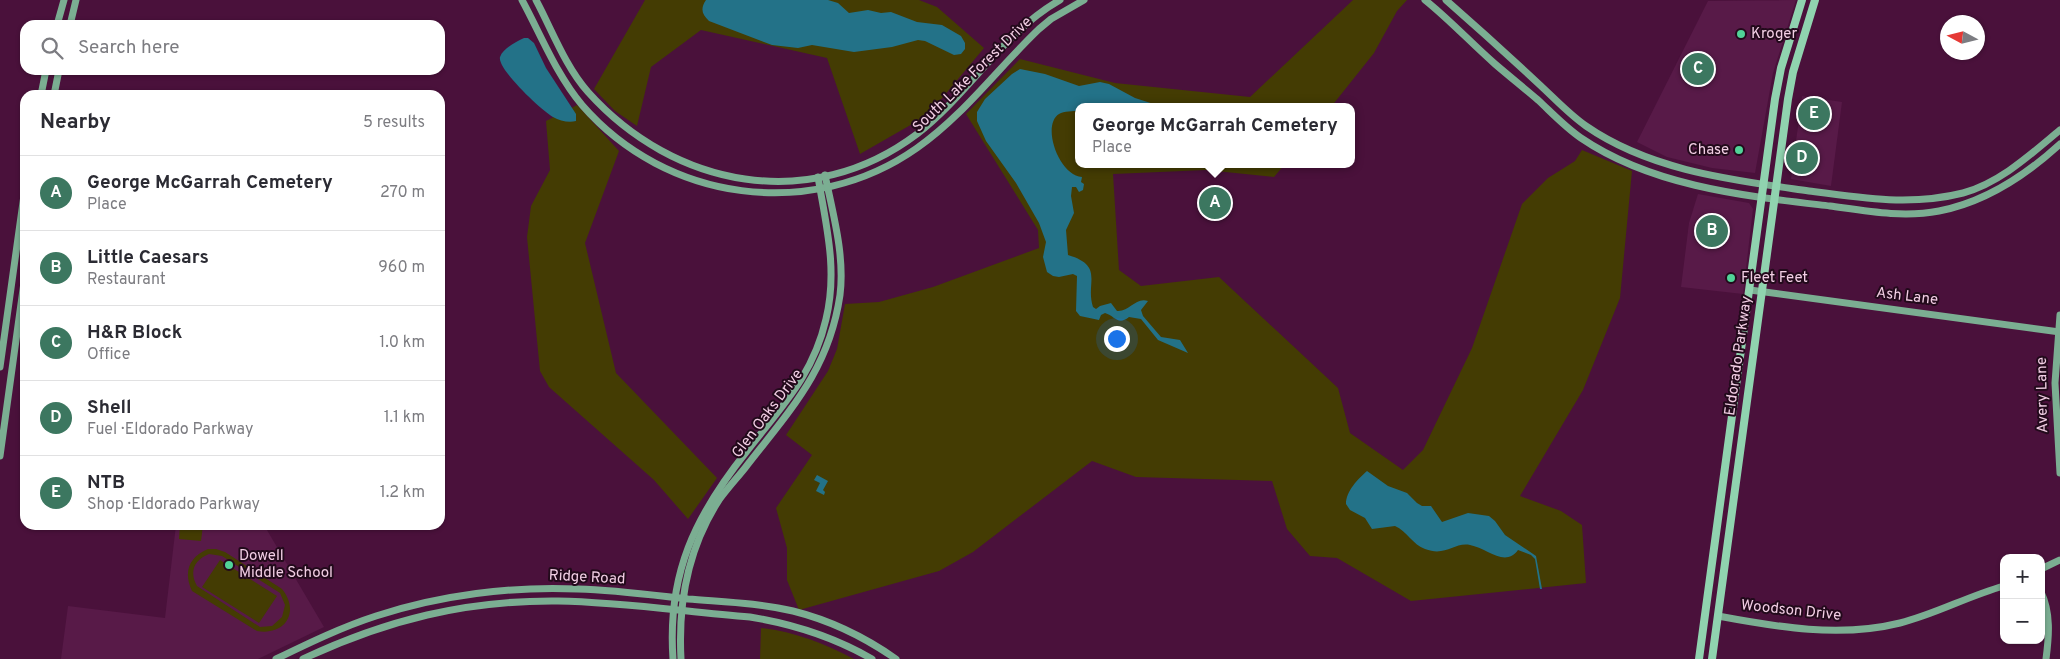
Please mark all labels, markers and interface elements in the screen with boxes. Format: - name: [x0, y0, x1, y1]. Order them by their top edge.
- street label: South Lake Forest Drive: [909, 13, 1037, 137]
- north arrow: [1940, 15, 1985, 60]
- search box: [20, 20, 445, 75]
- place label: Kroger: [1751, 25, 1798, 44]
- marker: Kroger: [1735, 28, 1747, 40]
- icon: search: [38, 34, 66, 62]
- text: Search here: [78, 36, 180, 60]
- pin: C: [1682, 50, 1714, 88]
- pin: E: [1798, 95, 1830, 133]
- popup: [1075, 103, 1355, 168]
- text: Nearby: [40, 109, 111, 136]
- text: 5 results: [363, 113, 425, 133]
- text: George McGarrah Cemetery: [1092, 114, 1338, 138]
- text: Place: [1092, 138, 1132, 158]
- pin: D: [1786, 139, 1818, 177]
- place label: Chase: [1688, 141, 1729, 160]
- marker: Chase: [1733, 144, 1745, 156]
- text: George McGarrah Cemetery: [87, 171, 333, 195]
- text: A: [50, 183, 62, 203]
- text: 270 m: [380, 183, 425, 203]
- pin: A: [1199, 184, 1231, 222]
- text: Place: [87, 195, 127, 215]
- pin: B: [1696, 212, 1728, 250]
- text: Little Caesars: [87, 246, 209, 270]
- text: B: [50, 258, 62, 278]
- text: 960 m: [378, 258, 425, 278]
- place label: Fleet Feet: [1741, 269, 1808, 288]
- text: Restaurant: [87, 270, 166, 290]
- marker: Fleet Feet: [1725, 272, 1737, 284]
- street label: Ash Lane: [1875, 284, 1939, 310]
- street label: Eldorado Parkway: [1721, 295, 1757, 417]
- text: H&R Block: [87, 321, 182, 345]
- your location: [1104, 326, 1130, 352]
- text: C: [51, 333, 61, 353]
- text: 1.0 km: [379, 333, 425, 353]
- text: Office: [87, 345, 130, 365]
- street label: Avery Lane: [2033, 357, 2053, 433]
- street label: Glen Oaks Drive: [728, 366, 808, 462]
- text: Shell: [87, 396, 132, 420]
- text: D: [50, 408, 62, 428]
- text: 1.1 km: [384, 408, 425, 428]
- text: Fuel · Eldorado Parkway: [87, 420, 253, 440]
- text: NTB: [87, 471, 125, 495]
- text: E: [51, 483, 61, 503]
- text: 1.2 km: [380, 483, 425, 503]
- text: Shop · Eldorado Parkway: [87, 495, 260, 515]
- place label: Dowell Middle School: [239, 547, 333, 583]
- map controls: [2000, 554, 2045, 644]
- button: +: [2000, 554, 2045, 599]
- marker: Dowell Middle School: [223, 559, 235, 571]
- street label: Ridge Road: [548, 567, 626, 589]
- street label: Woodson Drive: [1740, 596, 1842, 626]
- button: −: [2000, 599, 2045, 644]

